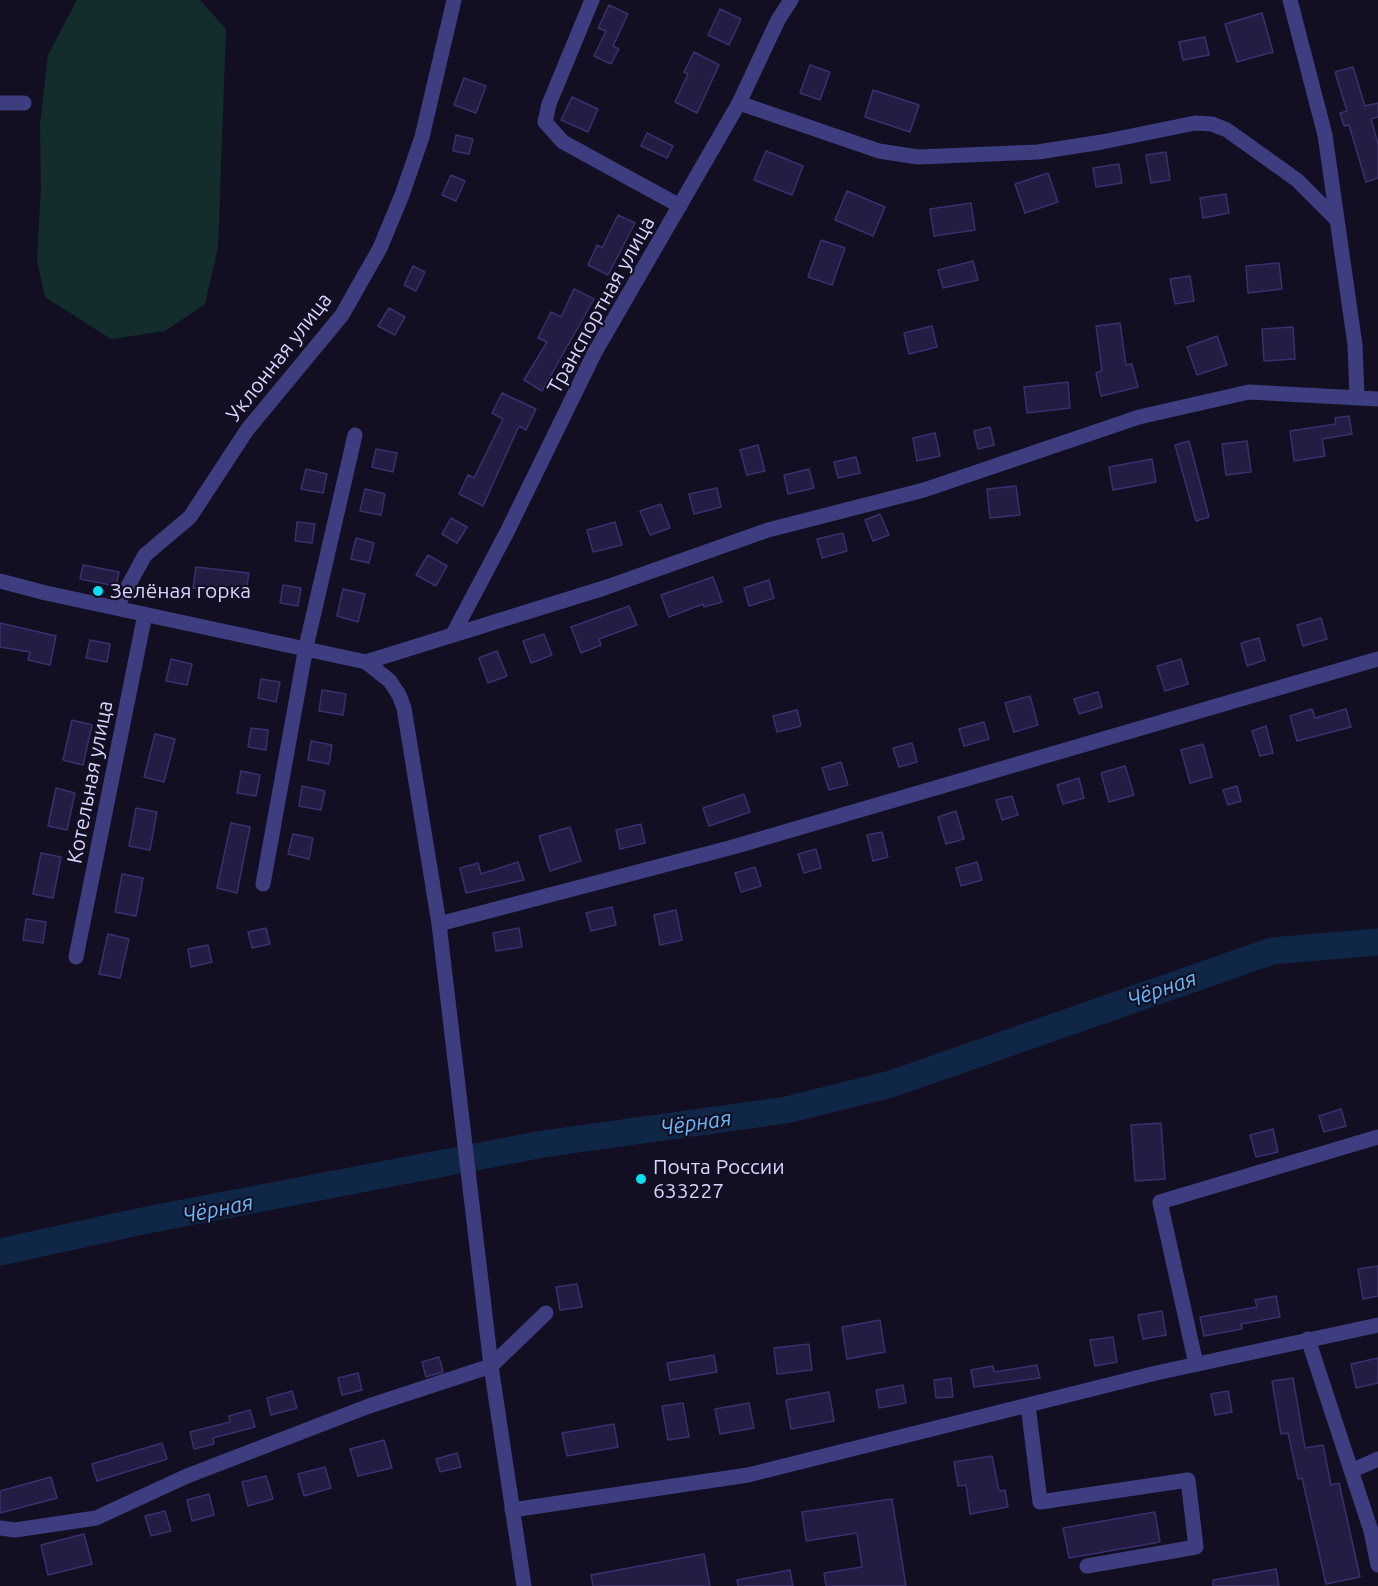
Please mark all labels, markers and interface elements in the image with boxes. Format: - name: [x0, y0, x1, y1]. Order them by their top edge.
- street label: Транспортная улица: [542, 212, 660, 398]
- street label: Уклонная улица: [221, 288, 337, 426]
- place label: Зелёная горка: [110, 578, 251, 604]
- marker: Зелёная горка: [91, 584, 105, 598]
- street label: Котельная улица: [62, 698, 118, 866]
- water label: Чёрная: [1124, 965, 1200, 1013]
- water label: Чёрная: [659, 1105, 733, 1141]
- place label: Почта России 633227: [653, 1154, 785, 1204]
- marker: Почта России 633227: [634, 1172, 648, 1186]
- water label: Чёрная: [181, 1189, 255, 1229]

